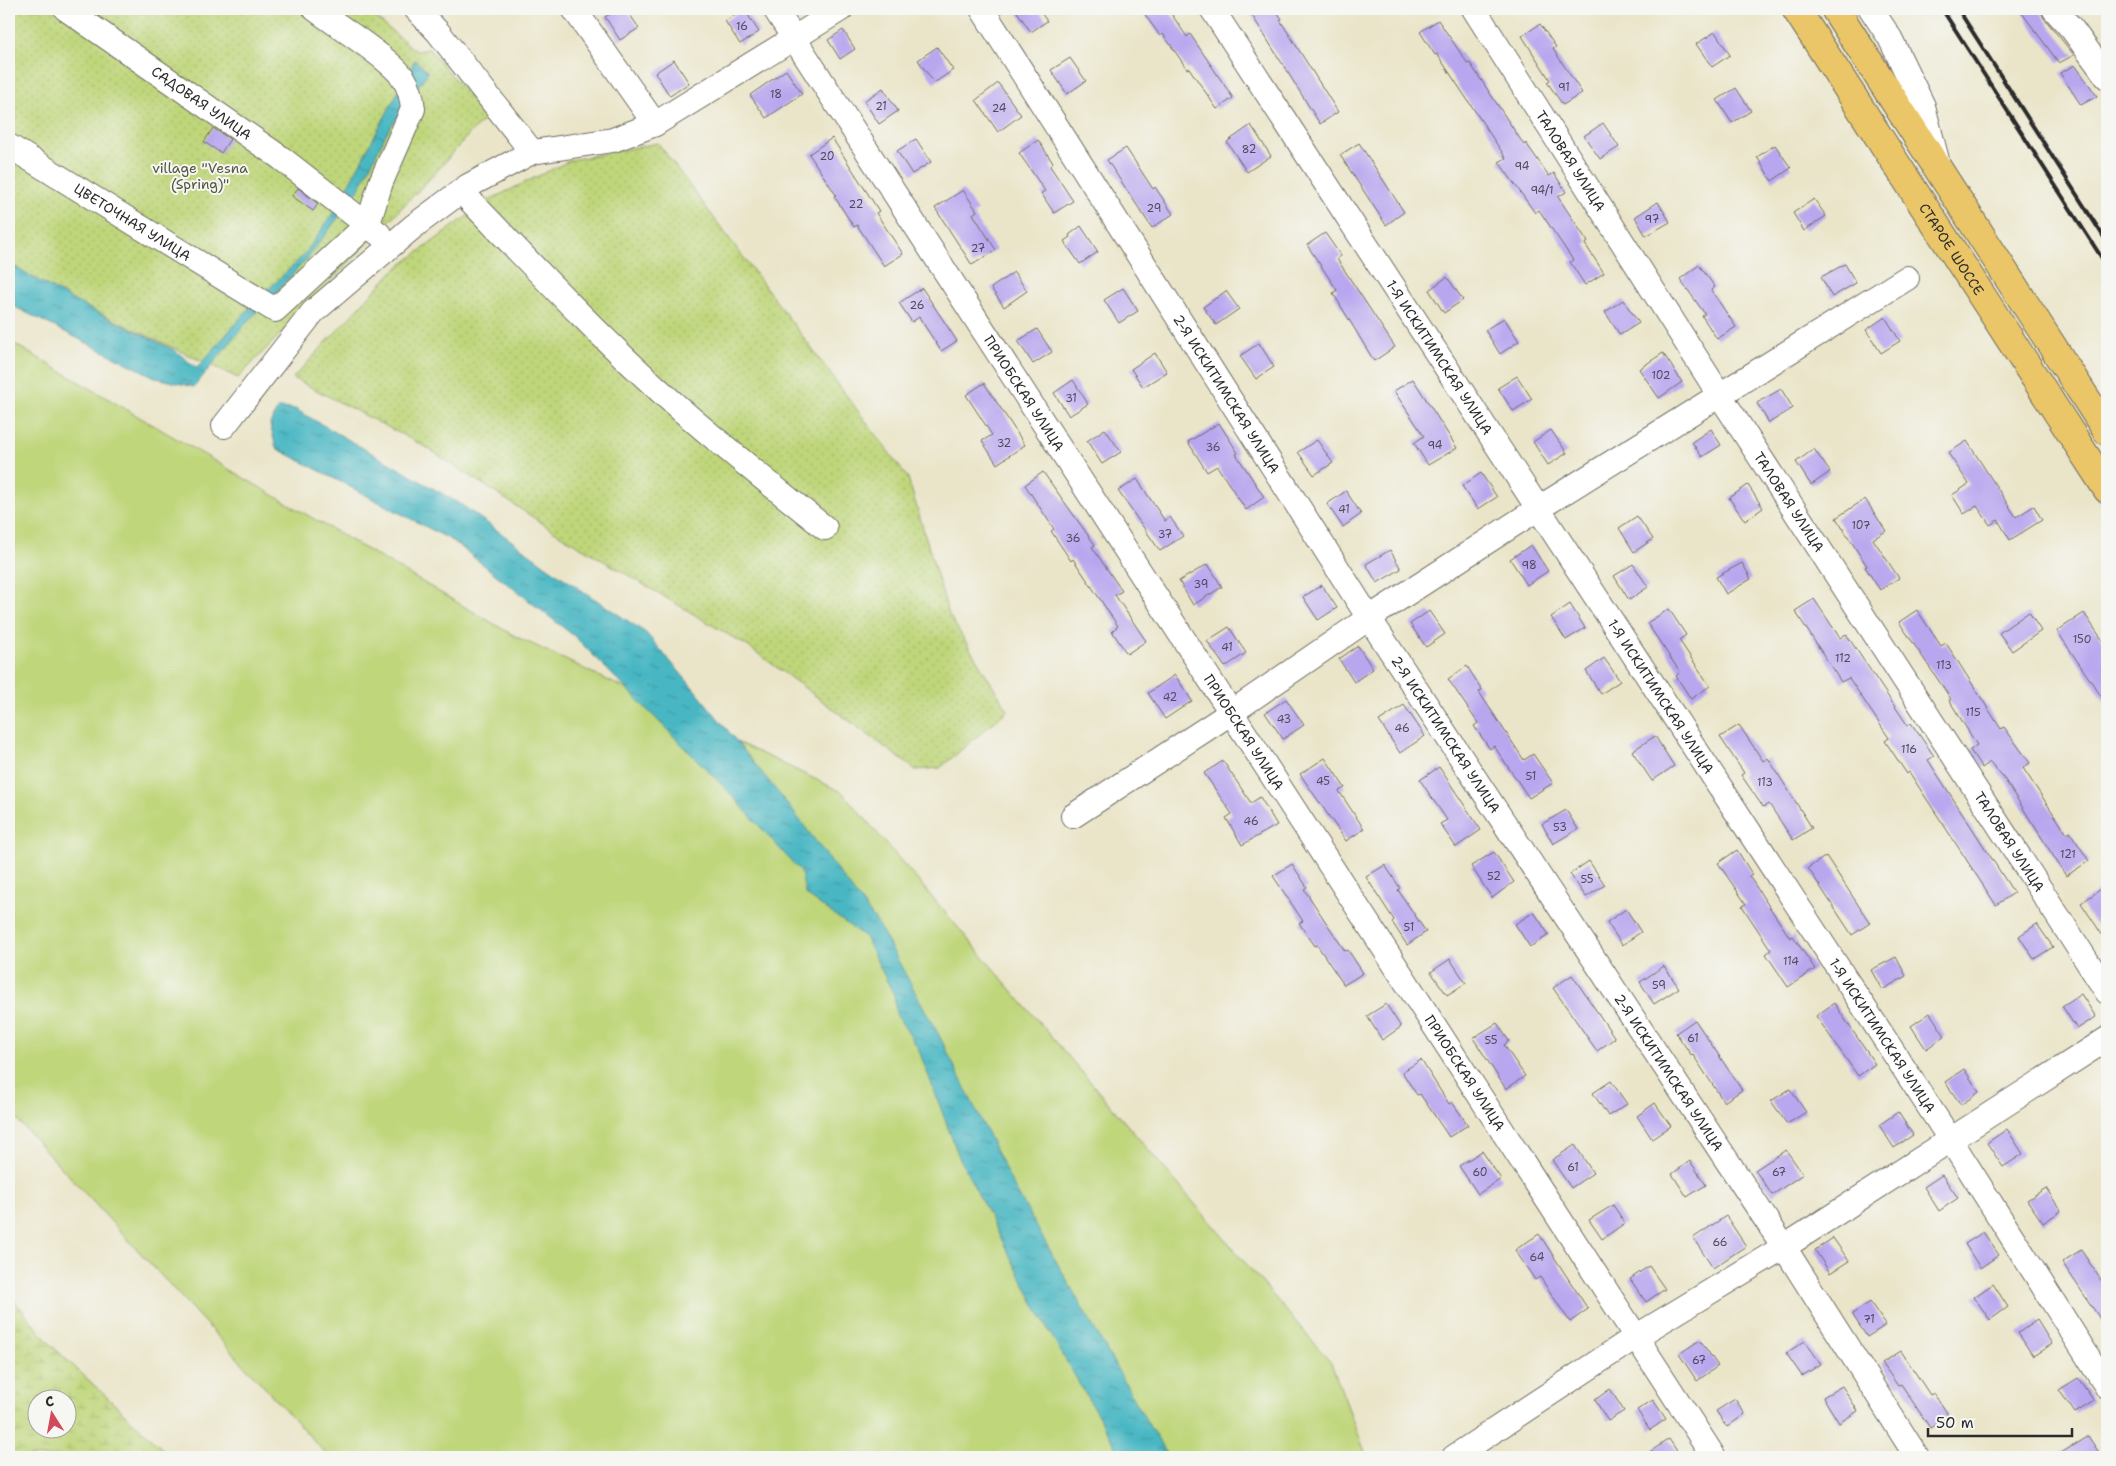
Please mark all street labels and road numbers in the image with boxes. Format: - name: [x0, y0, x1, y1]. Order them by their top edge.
- street label: САДОВАЯ УЛИЦА: [148, 62, 255, 144]
- street label: ТАЛОВАЯ УЛИЦА: [1532, 107, 1609, 215]
- street label: ЦВЕТОЧНАЯ УЛИЦА: [71, 179, 194, 265]
- street label: СТАРОЕ ШОССЕ: [1915, 200, 1988, 299]
- street label: 1-Я ИСКИТИМСКАЯ УЛИЦА: [1382, 276, 1497, 438]
- street label: 2-Я ИСКИТИМСКАЯ УЛИЦА: [1169, 311, 1284, 477]
- street label: ПРИОБСКАЯ УЛИЦА: [980, 332, 1068, 455]
- street label: ТАЛОВАЯ УЛИЦА: [1750, 448, 1828, 555]
- street label: 1-Я ИСКИТИМСКАЯ УЛИЦА: [1604, 616, 1718, 777]
- street label: 2-Я ИСКИТИМСКАЯ УЛИЦА: [1387, 652, 1504, 816]
- street label: ПРИОБСКАЯ УЛИЦА: [1200, 671, 1288, 794]
- street label: ТАЛОВАЯ УЛИЦА: [1970, 788, 2049, 895]
- street label: 1-Я ИСКИТИМСКАЯ УЛИЦА: [1825, 955, 1939, 1116]
- street label: 2-Я ИСКИТИМСКАЯ УЛИЦА: [1610, 990, 1727, 1154]
- street label: ПРИОБСКАЯ УЛИЦА: [1421, 1012, 1509, 1134]

